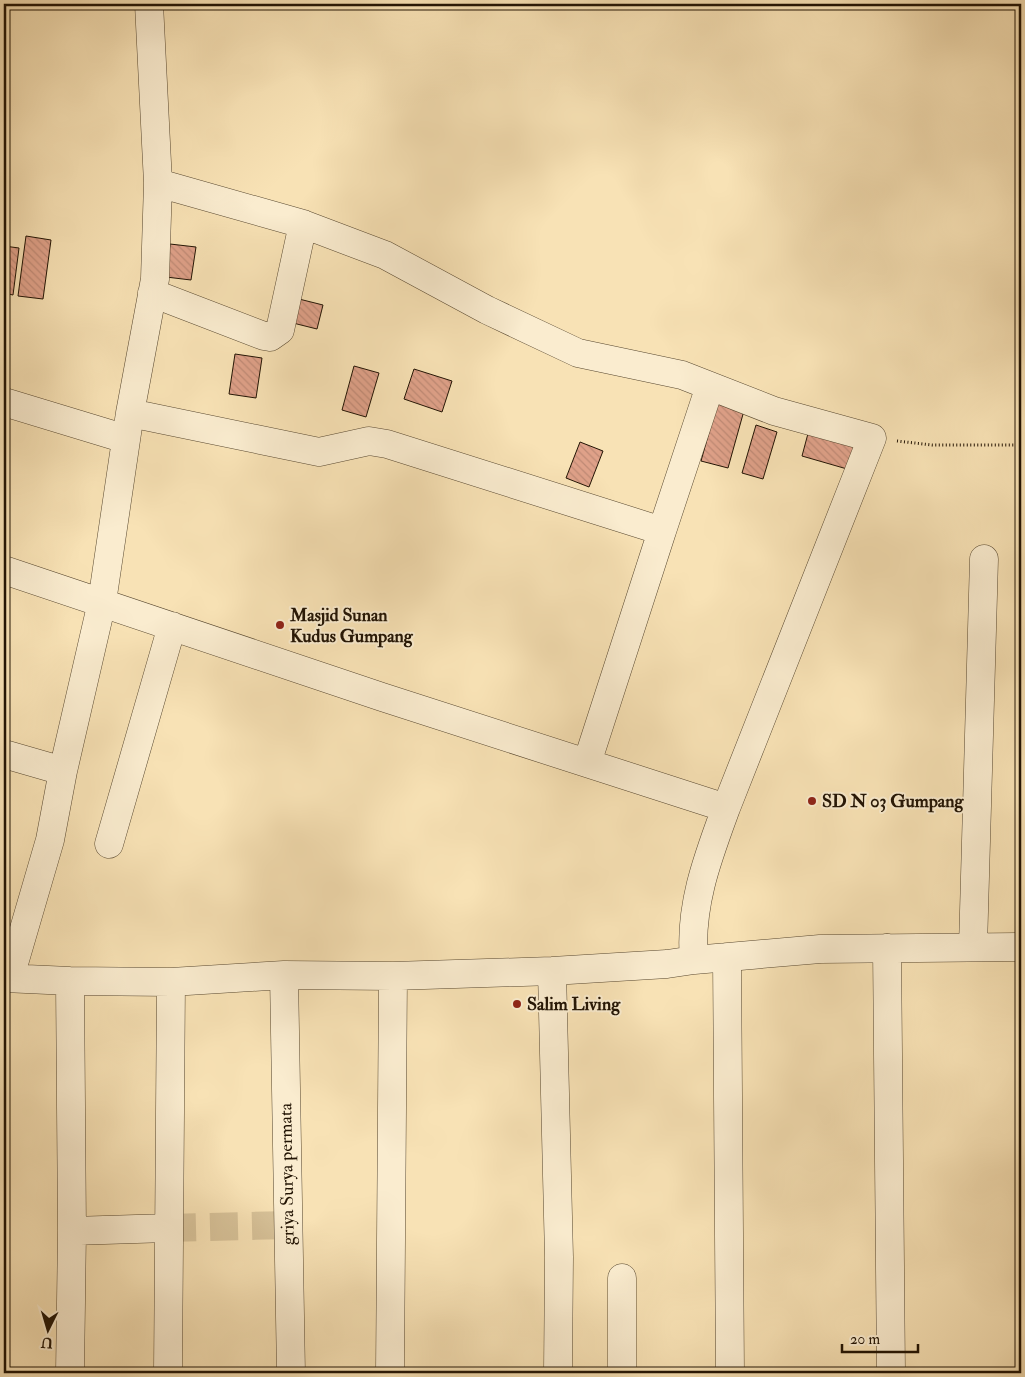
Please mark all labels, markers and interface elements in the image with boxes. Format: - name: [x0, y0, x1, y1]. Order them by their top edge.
- place label: Masjid Sunan Kudus Gumpang: [289, 604, 414, 648]
- marker: Masjid Sunan Kudus Gumpang: [274, 619, 286, 631]
- place label: SD N 03 Gumpang: [822, 790, 964, 813]
- marker: SD N 03 Gumpang: [806, 795, 818, 807]
- place label: Salim Living: [527, 993, 621, 1016]
- marker: Salim Living: [511, 998, 523, 1010]
- street label: griya Surya permata: [274, 1102, 300, 1245]
- north arrow: [22, 1304, 72, 1354]
- scale bar: [842, 1322, 919, 1354]
- text: 20 m: [850, 1330, 880, 1349]
- text: U: [40, 1333, 53, 1351]

